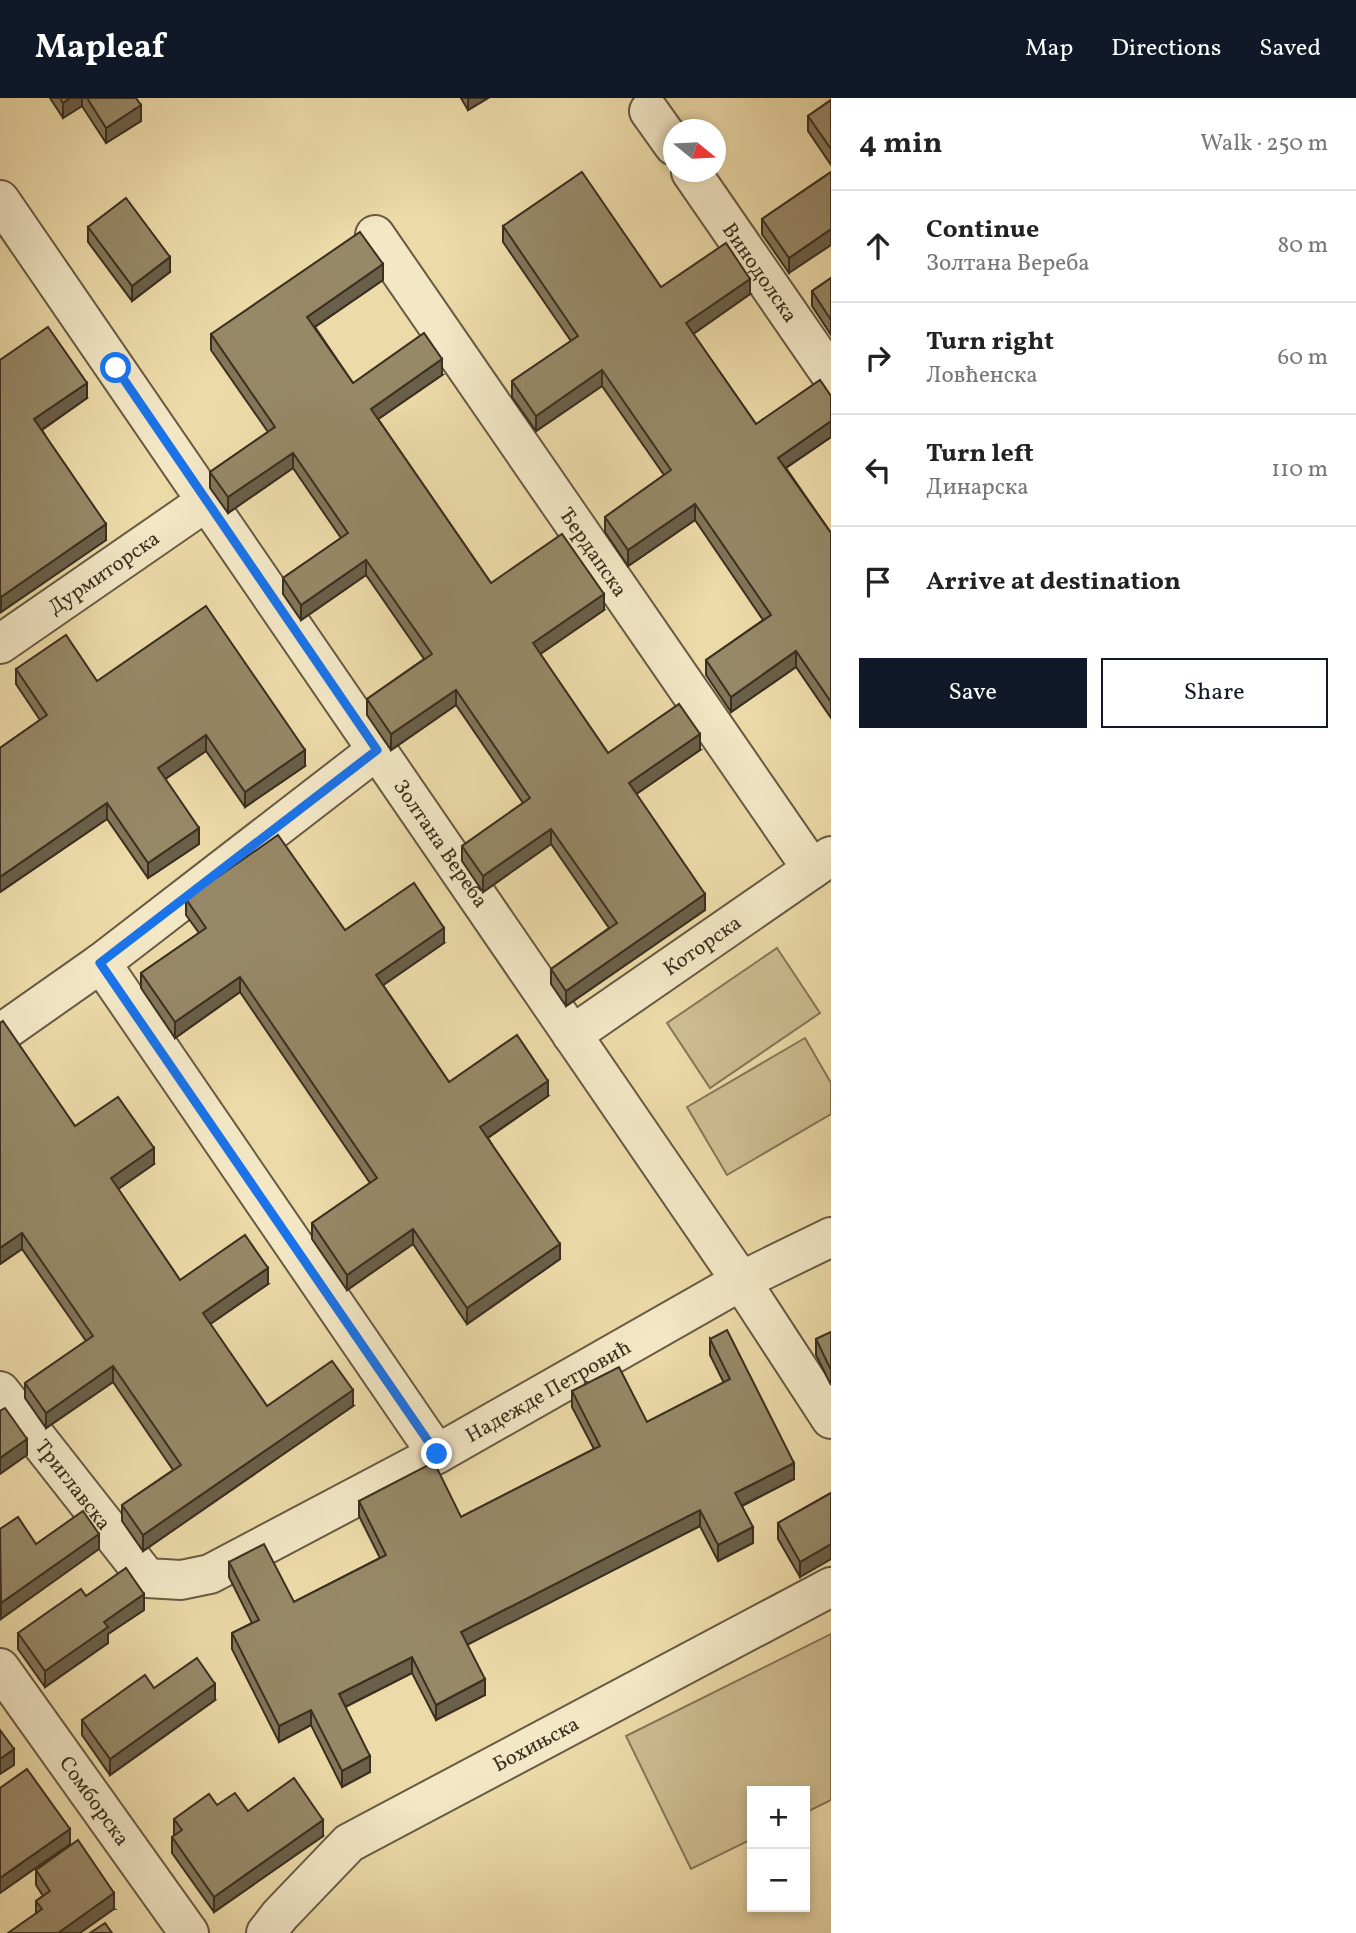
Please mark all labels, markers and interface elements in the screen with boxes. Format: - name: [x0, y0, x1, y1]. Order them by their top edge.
- text: Mapleaf: [35, 26, 165, 72]
- text: Map: [1025, 32, 1073, 66]
- text: Directions: [1111, 32, 1221, 66]
- text: Saved: [1259, 32, 1321, 66]
- north arrow: [663, 119, 726, 182]
- text: 4 min: [859, 123, 943, 165]
- text: Walk · 250 m: [1200, 128, 1328, 160]
- text: Continue: [926, 212, 1039, 248]
- street label: Винодолска: [714, 218, 804, 329]
- icon: ahead: [859, 227, 897, 265]
- text: 80 m: [1278, 230, 1328, 262]
- text: Золтана Вереба: [926, 248, 1090, 280]
- text: Turn right: [926, 324, 1054, 360]
- icon: right: [859, 339, 897, 377]
- text: 60 m: [1278, 342, 1328, 374]
- route start: [100, 352, 131, 383]
- text: Ловћенска: [926, 360, 1038, 392]
- text: Turn left: [926, 436, 1034, 472]
- icon: left: [859, 451, 897, 489]
- text: 110 m: [1271, 454, 1328, 486]
- text: Динарска: [926, 472, 1029, 504]
- street label: Ђердапска: [551, 502, 633, 604]
- street label: Дурмиторска: [43, 525, 166, 622]
- icon: arrive: [859, 563, 897, 601]
- text: Arrive at destination: [926, 564, 1181, 600]
- button: Save: [859, 658, 1087, 728]
- button: Share: [1101, 658, 1328, 728]
- street label: Золтана Вереба: [385, 774, 494, 914]
- street label: Которска: [658, 909, 748, 984]
- street label: Надежде Петровић: [461, 1334, 637, 1451]
- street label: Триглавска: [27, 1434, 117, 1537]
- route end: [421, 1438, 452, 1469]
- street label: Бохињска: [488, 1710, 585, 1780]
- street label: Сомборска: [51, 1751, 136, 1852]
- map controls: [747, 1786, 810, 1912]
- button: +: [747, 1786, 810, 1849]
- button: −: [747, 1849, 810, 1912]

